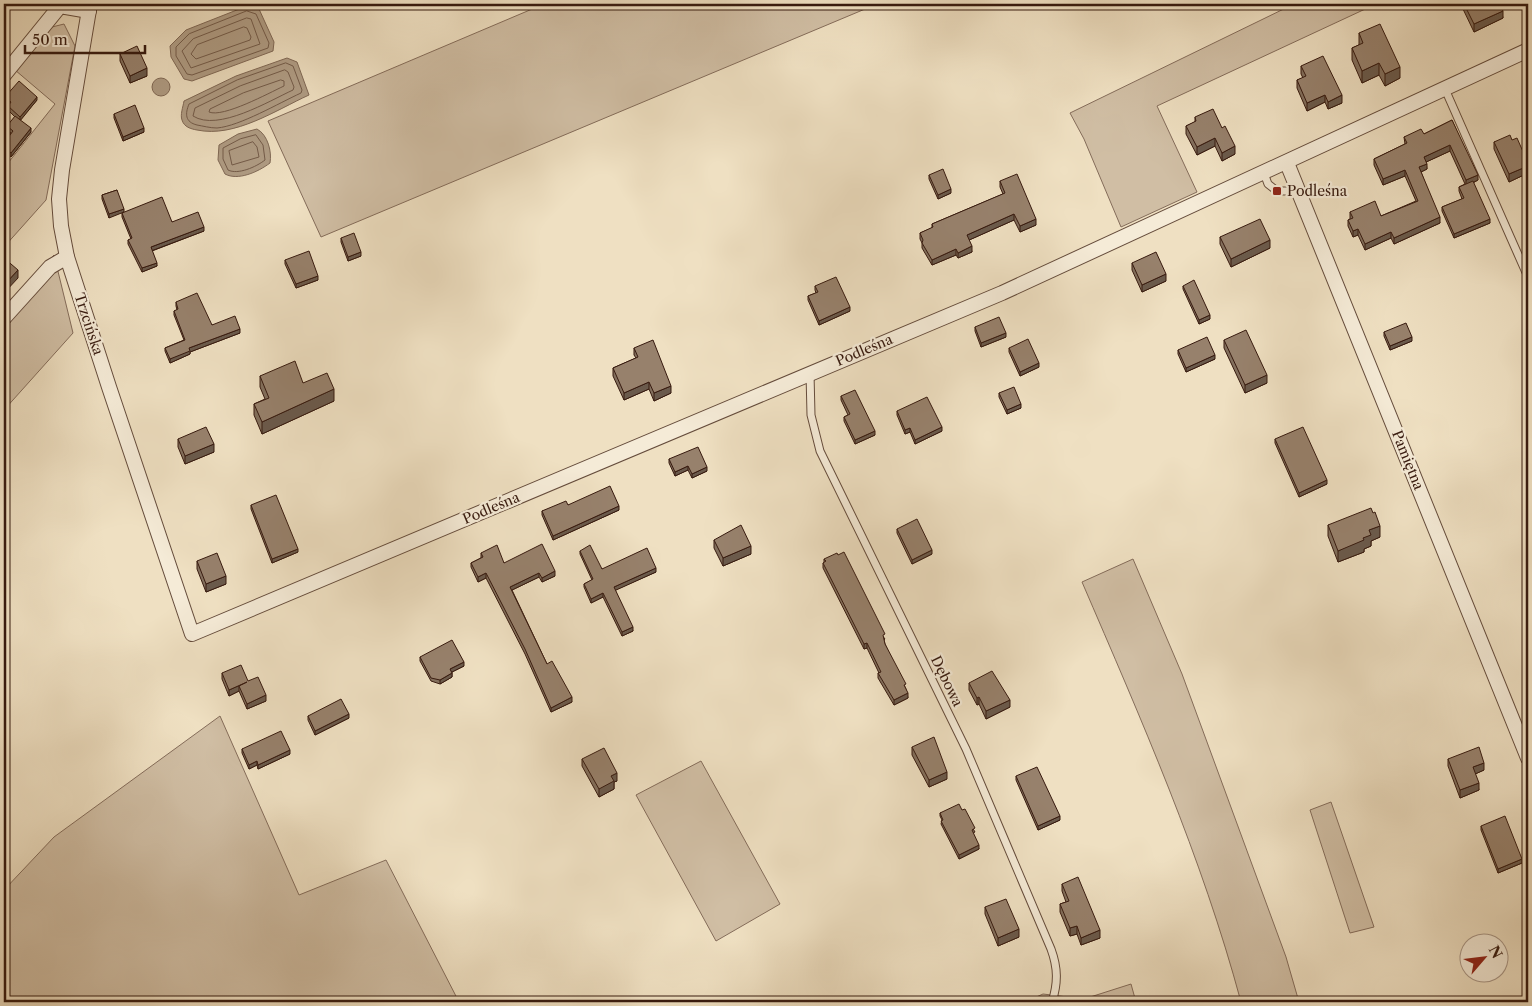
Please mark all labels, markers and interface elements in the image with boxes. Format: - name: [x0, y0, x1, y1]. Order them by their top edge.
- scale bar: [25, 22, 145, 54]
- text: 50 m: [32, 30, 68, 49]
- place label: Podleśna: [1287, 182, 1348, 200]
- marker: Podleśna: [1271, 185, 1283, 197]
- street label: Trzcińska: [71, 291, 108, 358]
- street label: Podleśna: [833, 330, 896, 370]
- street label: Pamiętna: [1388, 428, 1428, 493]
- street label: Podleśna: [460, 488, 523, 528]
- street label: Dębowa: [927, 653, 967, 710]
- north arrow: [1460, 934, 1510, 984]
- text: N: [1485, 942, 1506, 961]

